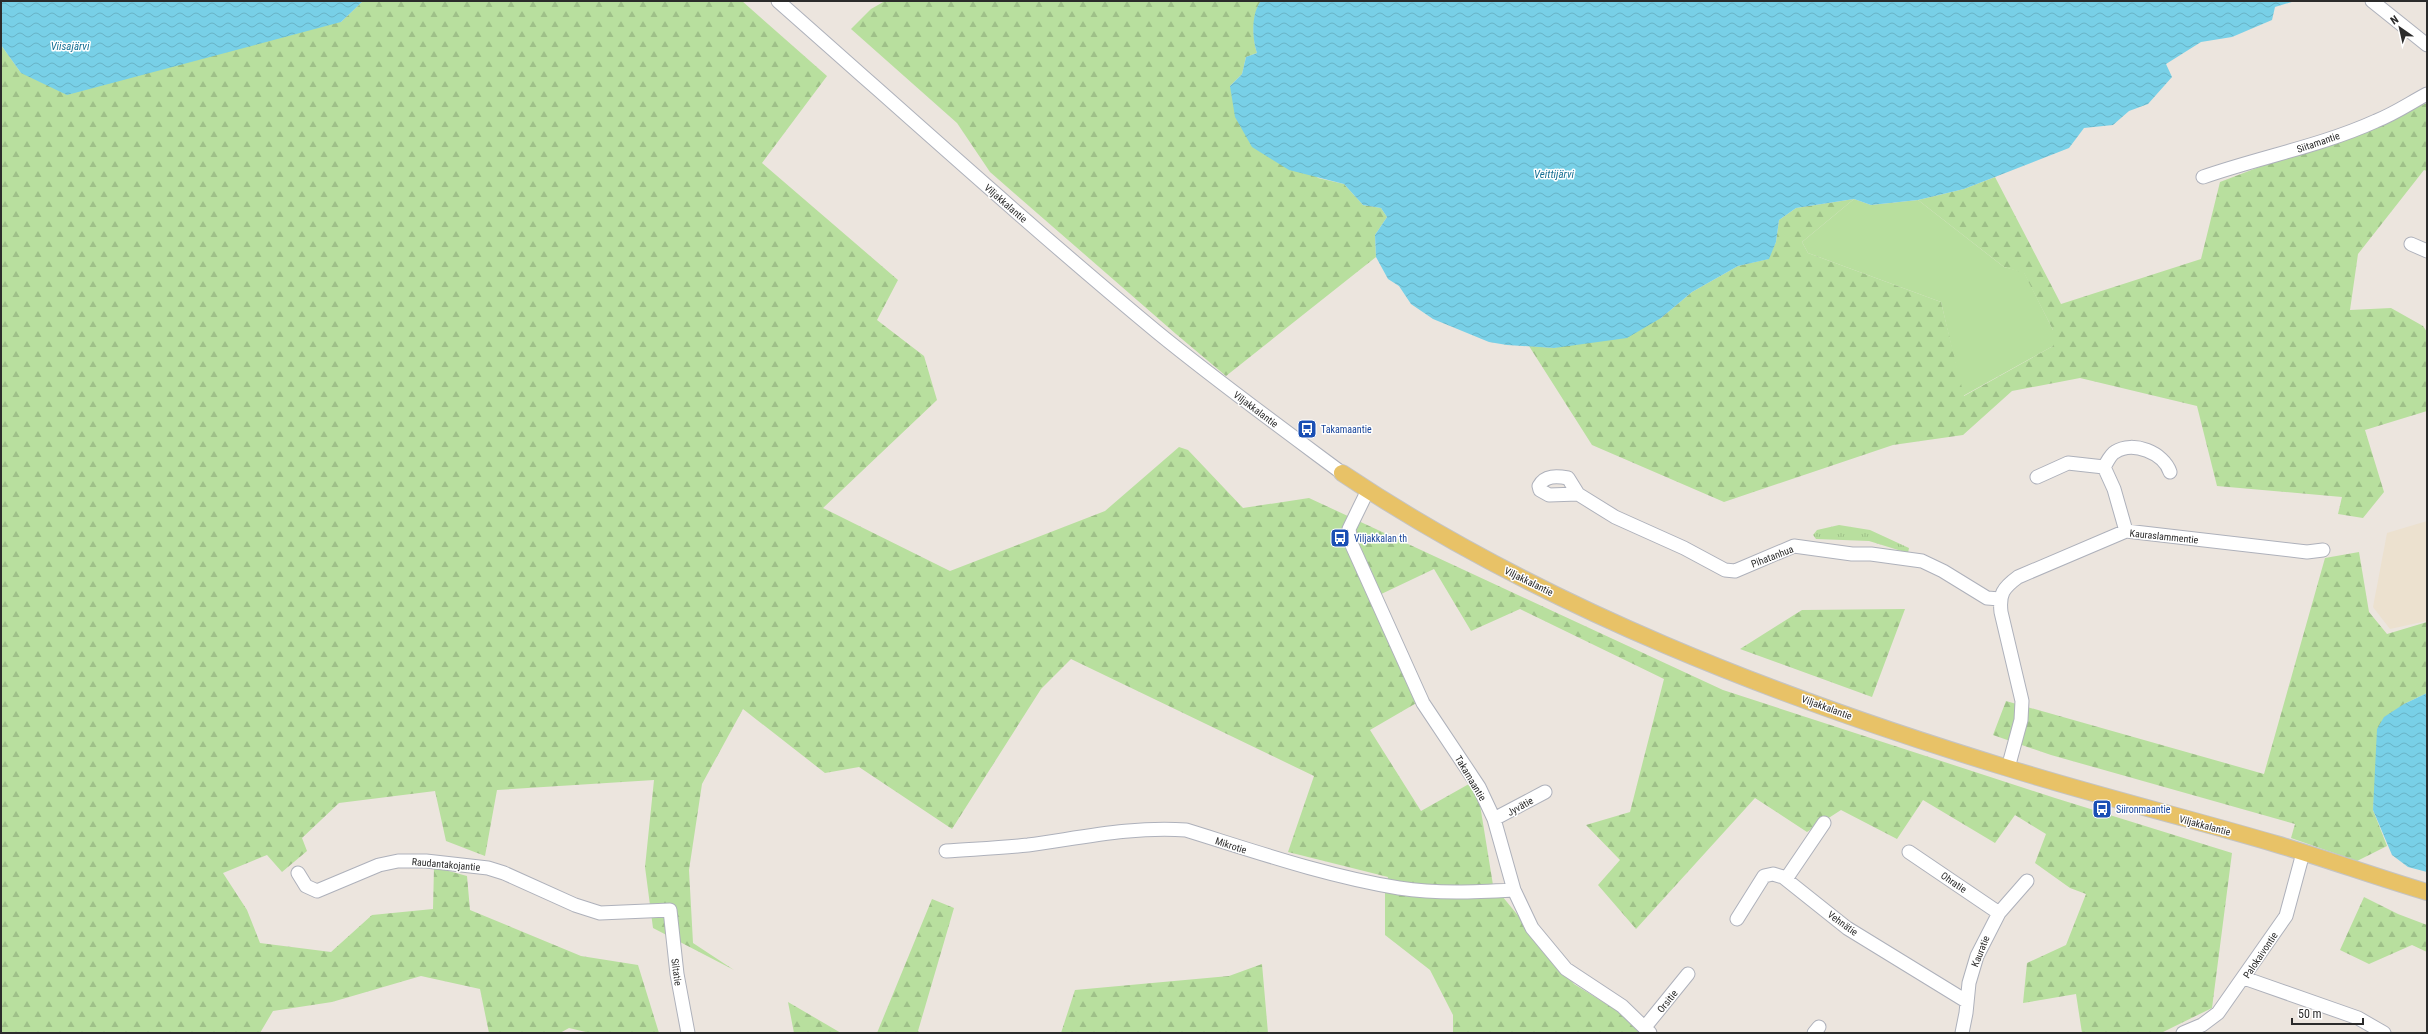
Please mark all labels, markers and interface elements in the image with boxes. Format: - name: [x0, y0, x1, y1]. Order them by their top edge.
- north arrow: [2380, 8, 2420, 48]
- text: N: [2388, 13, 2401, 27]
- water label: Viisajärvi: [51, 40, 90, 53]
- street label: Siitamantie: [2295, 130, 2341, 155]
- water label: Veittijärvi: [1534, 168, 1574, 181]
- street label: Viljakkalantie: [982, 182, 1029, 225]
- street label: Viljakkalantie: [1231, 389, 1280, 430]
- bus stop icon: Takamaantie: [1296, 418, 1318, 440]
- place label: Takamaantie: [1321, 424, 1372, 435]
- bus stop icon: Viljakkalan th: [1329, 527, 1351, 549]
- street label: Kauraslammentie: [2129, 527, 2199, 546]
- place label: Viljakkalan th: [1354, 533, 1407, 544]
- street label: Pihatanhua: [1749, 543, 1795, 570]
- street label: Viljakkalantie: [1503, 565, 1555, 598]
- street label: Viljakkalantie: [1800, 693, 1854, 722]
- street label: Takamaantie: [1453, 754, 1488, 803]
- street label: Jyvätie: [1505, 795, 1535, 818]
- bus stop icon: Siironmaantie: [2091, 798, 2113, 820]
- place label: Siironmaantie: [2116, 804, 2171, 815]
- street label: Viljakkalantie: [2178, 813, 2232, 838]
- street label: Mikrotie: [1214, 835, 1248, 856]
- street label: Raudantakojantie: [411, 856, 481, 873]
- street label: Ohratie: [1939, 870, 1969, 895]
- street label: Vehnätie: [1826, 909, 1860, 938]
- street label: Palokaivontie: [2241, 930, 2280, 980]
- street label: Kauratie: [1969, 934, 1992, 968]
- street label: Siltatie: [669, 958, 684, 987]
- street label: Orsitie: [1655, 988, 1680, 1015]
- scale bar: [2292, 1000, 2363, 1026]
- text: 50 m: [2298, 1007, 2322, 1021]

